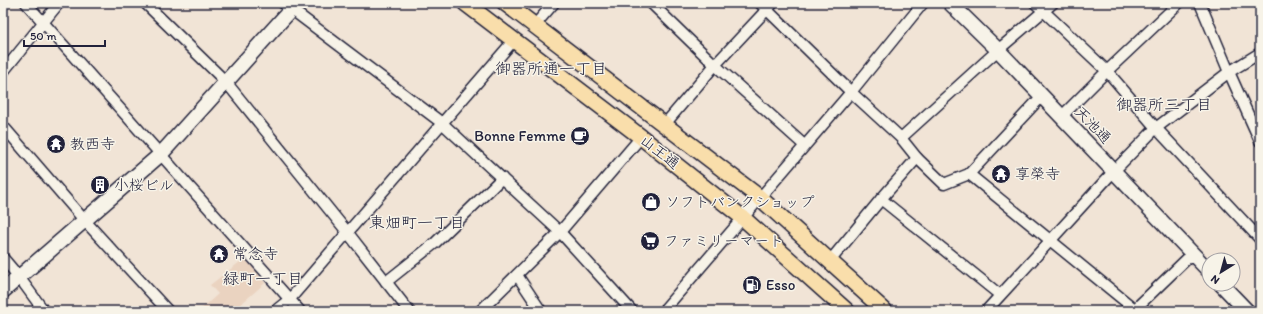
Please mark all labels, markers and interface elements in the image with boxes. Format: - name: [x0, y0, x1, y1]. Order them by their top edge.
- scale bar: [24, 22, 105, 48]
- text: 50 m: [30, 29, 56, 43]
- district label: 御器所通一丁目: [495, 59, 607, 78]
- district label: 御器所三丁目: [1116, 95, 1212, 114]
- street label: 天池通: [1071, 103, 1115, 147]
- cafe icon: Bonne Femme: [569, 125, 591, 147]
- place label: Bonne Femme: [474, 127, 566, 145]
- street label: 山王通: [637, 131, 683, 173]
- temple icon: 教西寺: [45, 133, 67, 155]
- place label: 教西寺: [70, 135, 115, 153]
- temple icon: 享榮寺: [990, 163, 1012, 185]
- place label: 享榮寺: [1015, 165, 1060, 183]
- building icon: 小桜ビル: [89, 174, 111, 196]
- place label: 小桜ビル: [114, 176, 174, 194]
- shop icon: ソフトバンクショップ: [640, 191, 662, 213]
- place label: ソフトバンクショップ: [665, 193, 814, 211]
- district label: 東畑町一丁目: [369, 213, 465, 232]
- supermarket icon: ファミリーマート: [639, 230, 661, 252]
- place label: ファミリーマート: [664, 232, 784, 250]
- temple icon: 常念寺: [208, 243, 230, 265]
- place label: 常念寺: [233, 245, 278, 263]
- north arrow: [1201, 252, 1241, 292]
- district label: 緑町一丁目: [223, 269, 303, 288]
- text: N: [1208, 272, 1222, 287]
- fuel station icon: Esso: [741, 274, 763, 296]
- place label: Esso: [766, 276, 795, 294]

